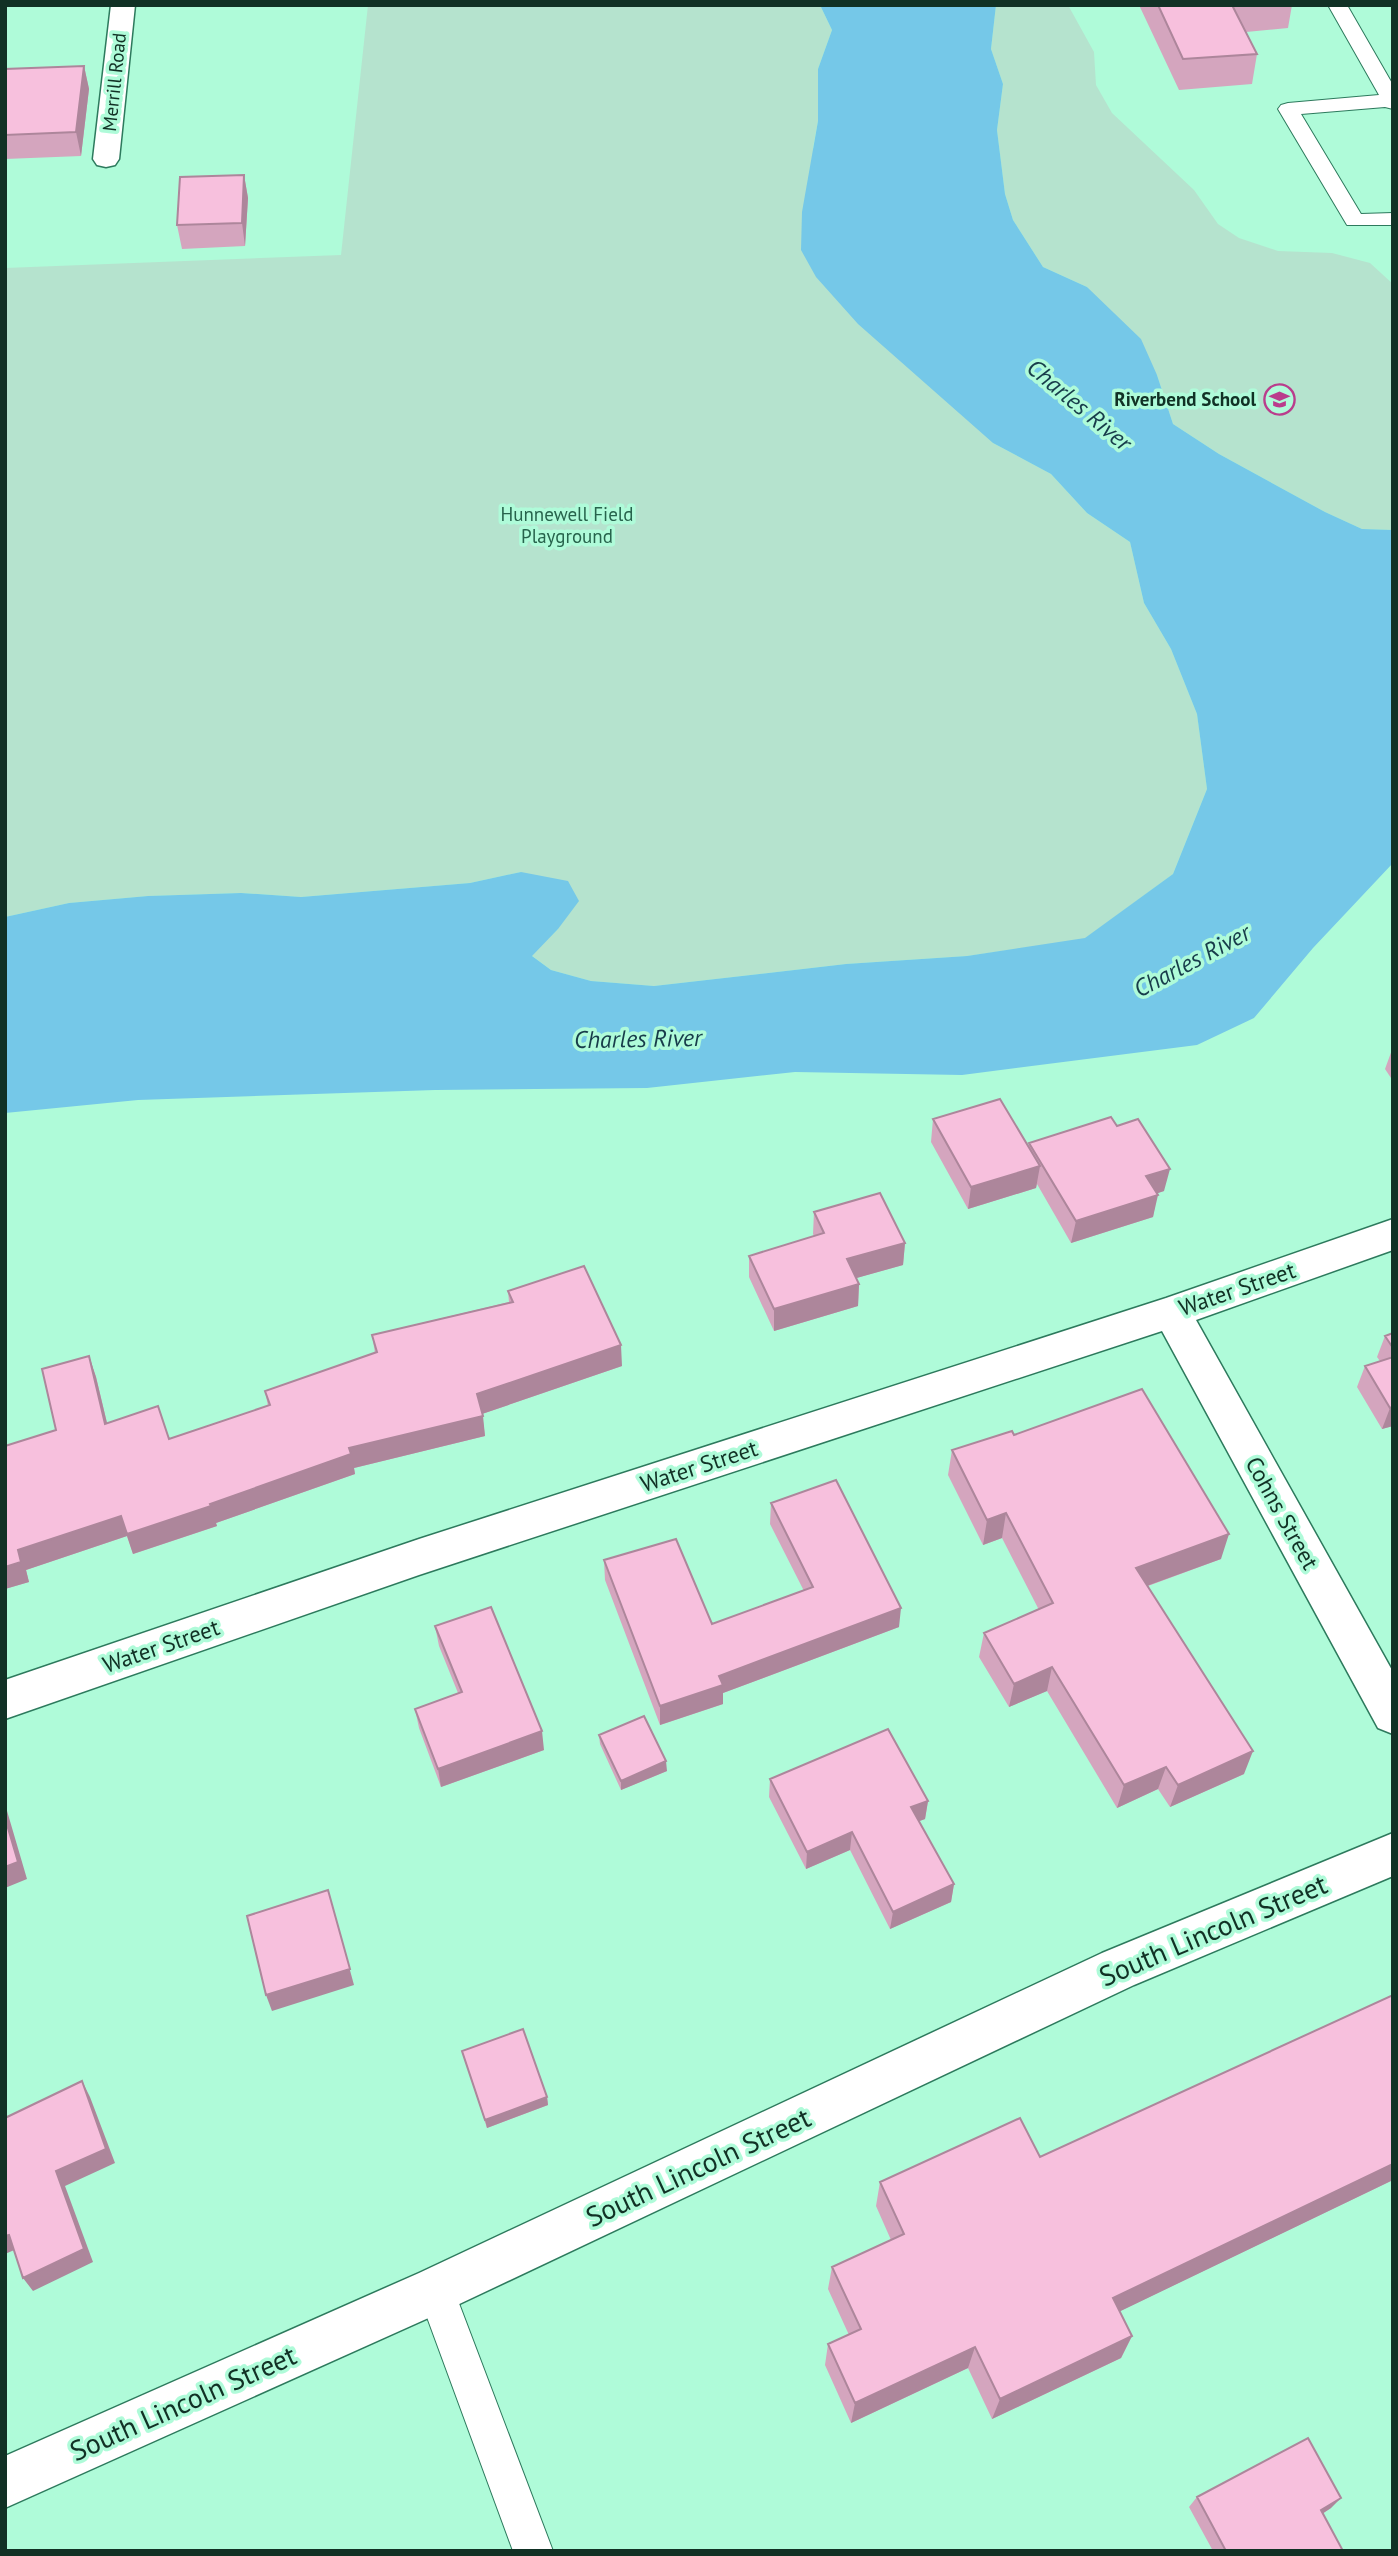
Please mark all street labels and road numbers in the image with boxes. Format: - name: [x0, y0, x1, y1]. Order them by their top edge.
- street label: Merrill Road: [97, 31, 131, 133]
- street label: Water Street: [1175, 1255, 1299, 1322]
- street label: Water Street: [637, 1433, 761, 1498]
- street label: Cohns Street: [1240, 1451, 1325, 1574]
- street label: Water Street: [99, 1612, 223, 1679]
- street label: South Lincoln Street: [1093, 1865, 1333, 1994]
- street label: South Lincoln Street: [579, 2098, 817, 2235]
- street label: South Lincoln Street: [64, 2336, 302, 2469]

